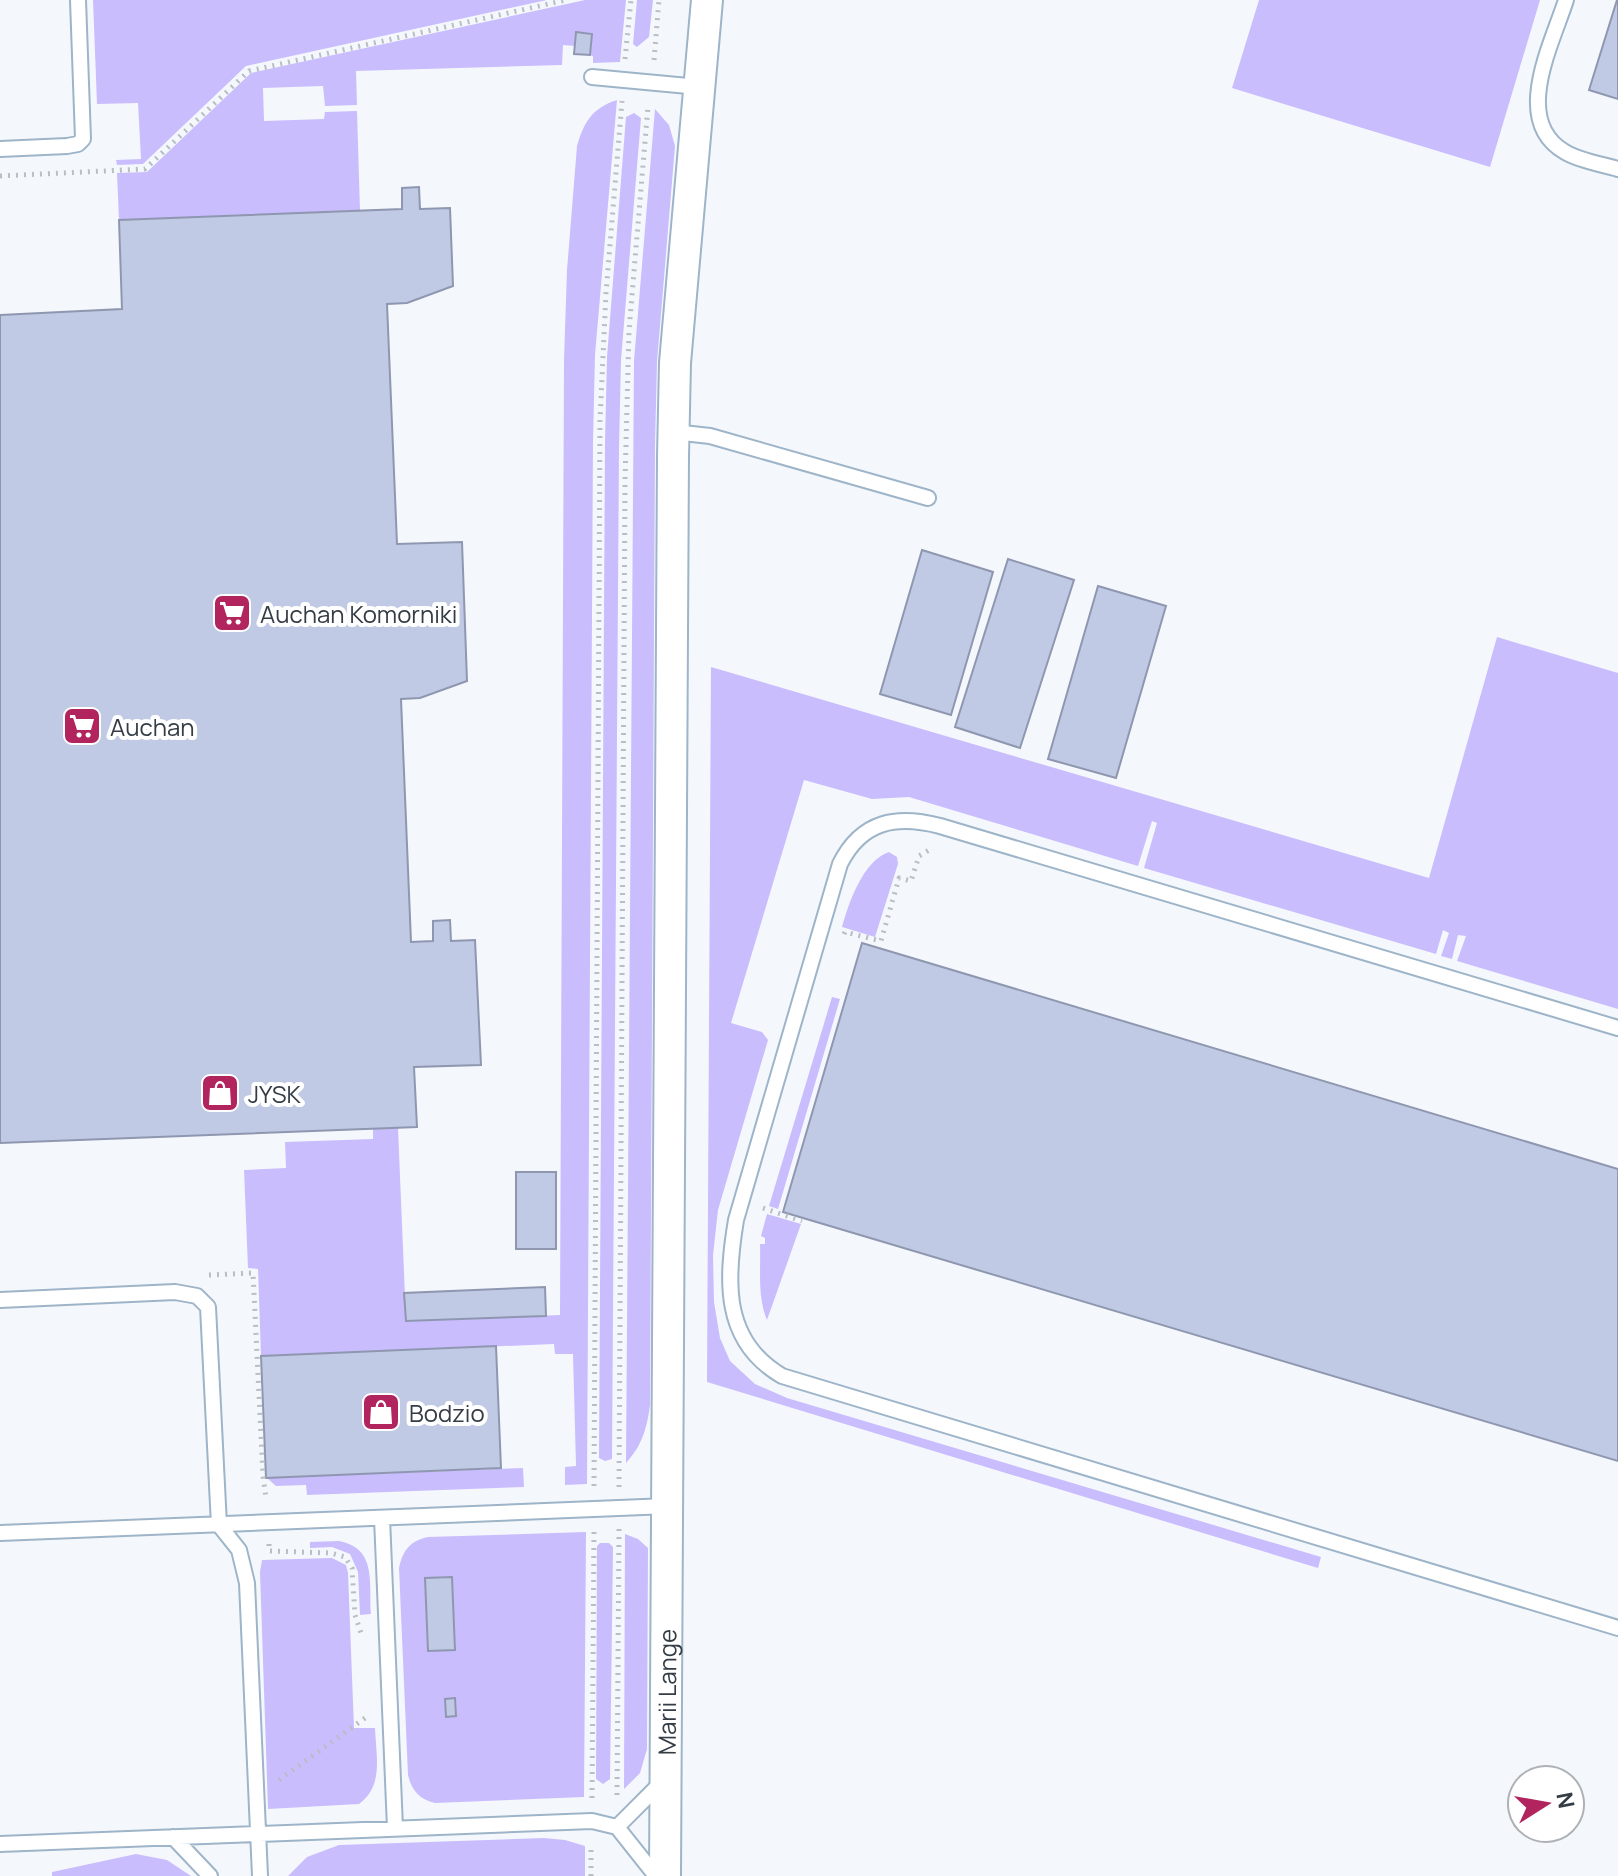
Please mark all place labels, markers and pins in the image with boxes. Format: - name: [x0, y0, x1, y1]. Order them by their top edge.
- supermarket icon: Auchan Komorniki: [211, 592, 253, 634]
- place label: Auchan Komorniki: [260, 597, 457, 630]
- supermarket icon: Auchan: [61, 705, 103, 747]
- place label: Auchan: [110, 710, 195, 743]
- shop icon: JYSK: [199, 1072, 241, 1114]
- place label: JYSK: [248, 1077, 302, 1110]
- shop icon: Bodzio: [360, 1391, 402, 1433]
- place label: Bodzio: [409, 1396, 485, 1429]

